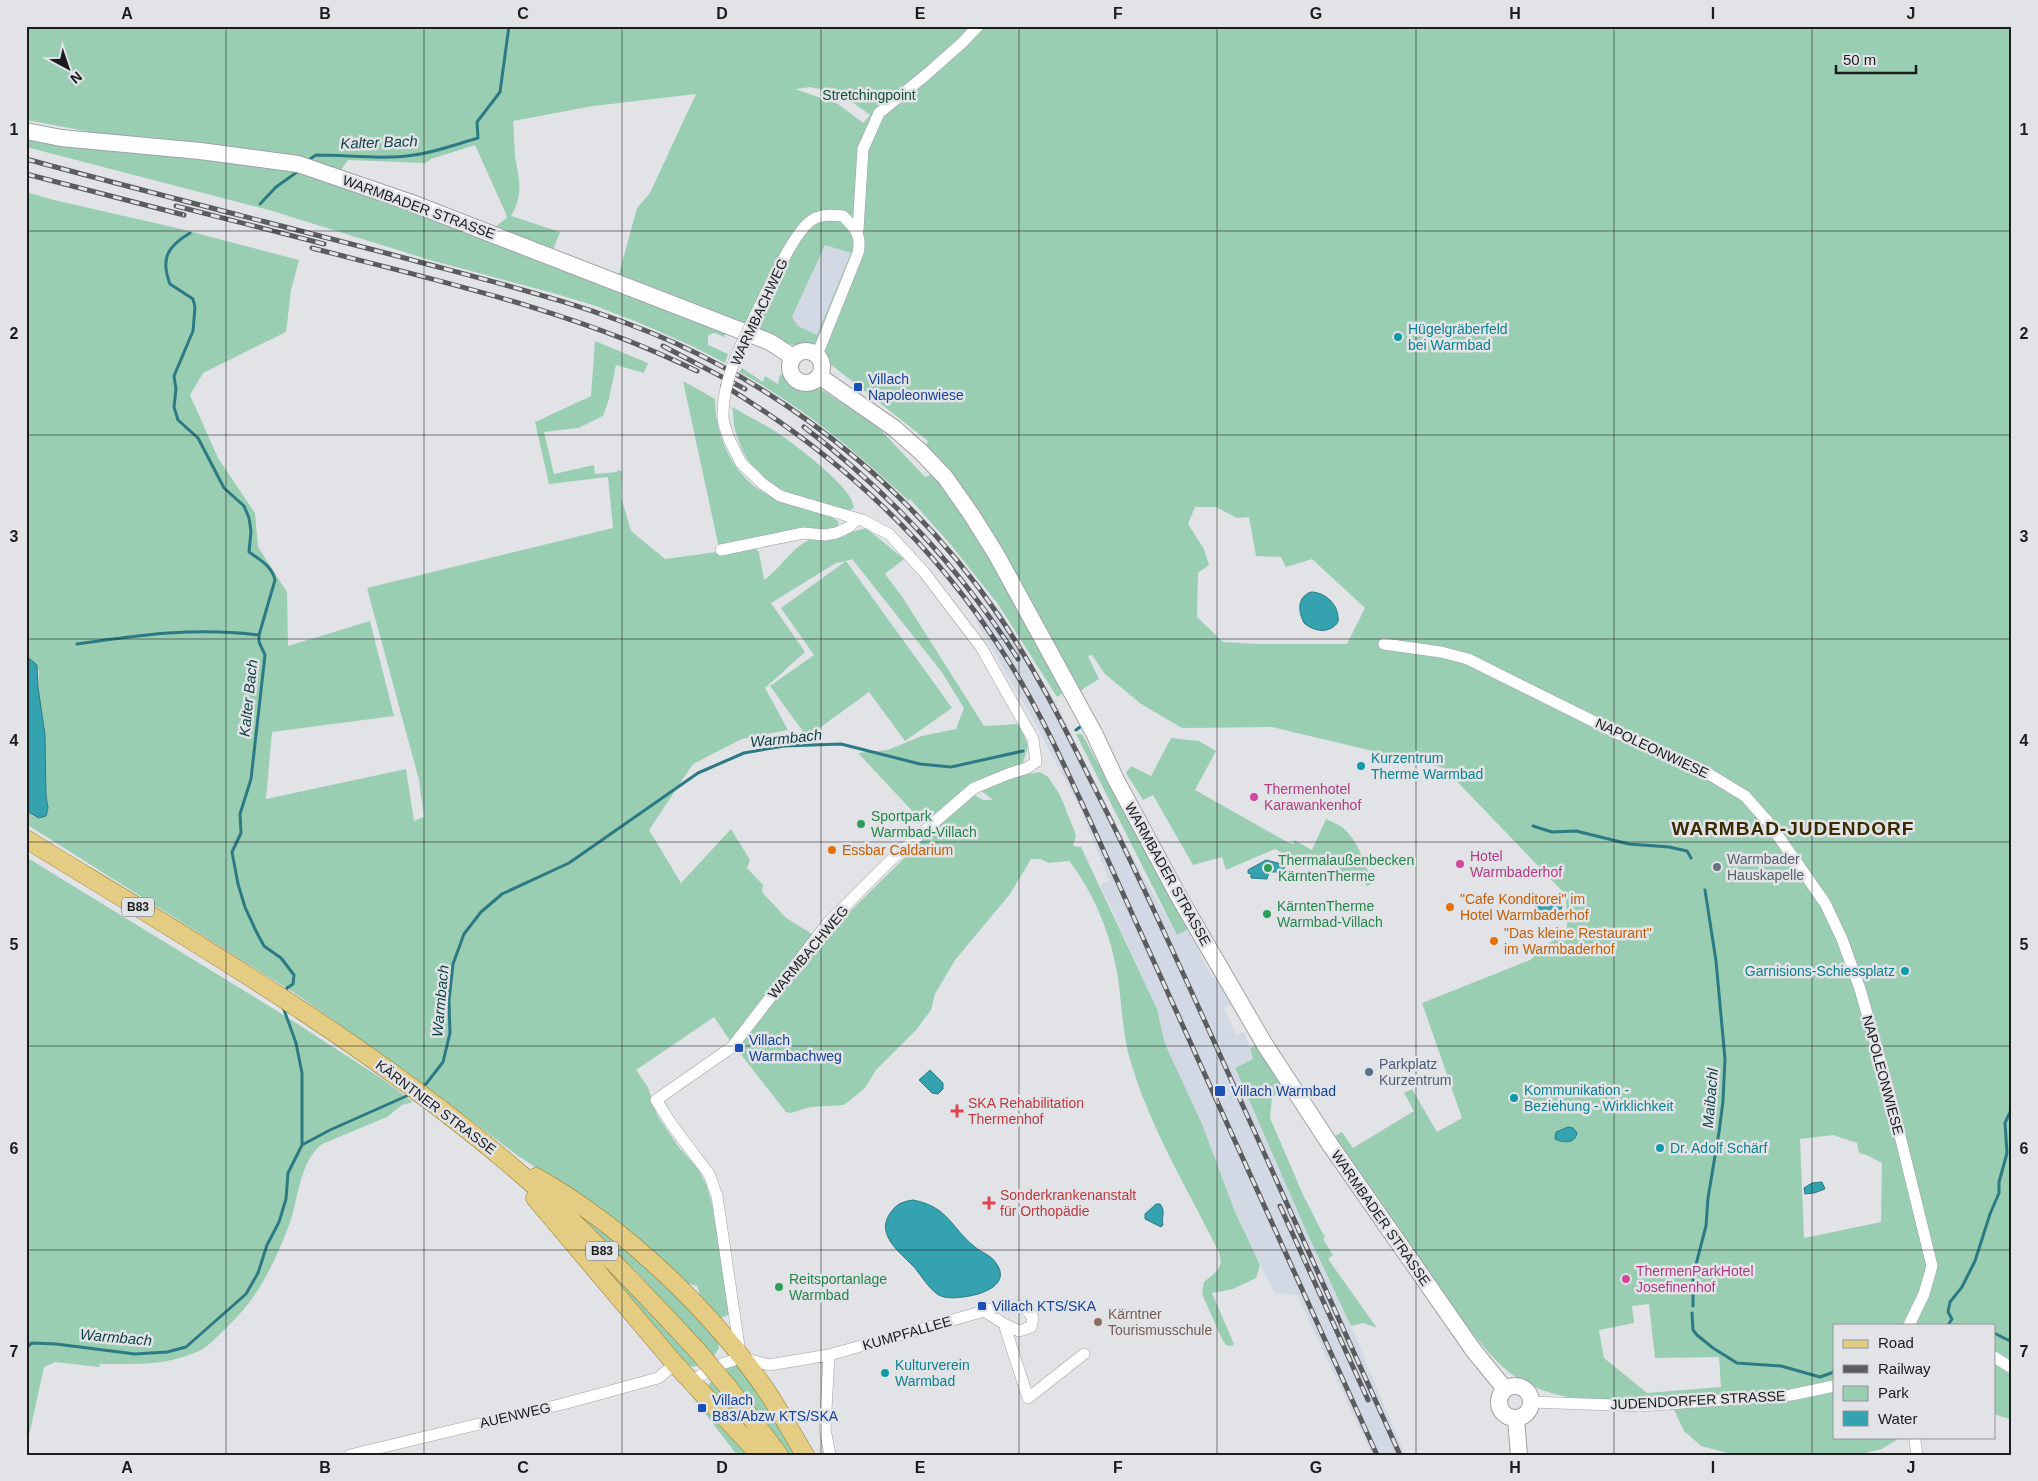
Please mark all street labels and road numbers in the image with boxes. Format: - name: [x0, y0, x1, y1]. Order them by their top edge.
- street label: WARMBADER STRASSE: [340, 172, 498, 242]
- street label: WARMBACHWEG: [727, 256, 791, 368]
- street label: NAPOLEONWIESE: [1593, 715, 1711, 781]
- street label: WARMBADER STRASSE: [1122, 800, 1214, 948]
- road number: B83: [122, 898, 154, 916]
- street label: WARMBACHWEG: [765, 902, 851, 1002]
- street label: NAPOLEONWIESE: [1859, 1014, 1907, 1136]
- street label: KÄRNTNER STRASSE: [373, 1057, 499, 1157]
- street label: WARMBADER STRASSE: [1328, 1147, 1434, 1289]
- road number: B83: [586, 1242, 618, 1260]
- street label: KUMPFALLEE: [861, 1313, 953, 1353]
- street label: JUDENDORFER STRASSE: [1610, 1387, 1786, 1413]
- street label: AUENWEG: [478, 1399, 552, 1431]

